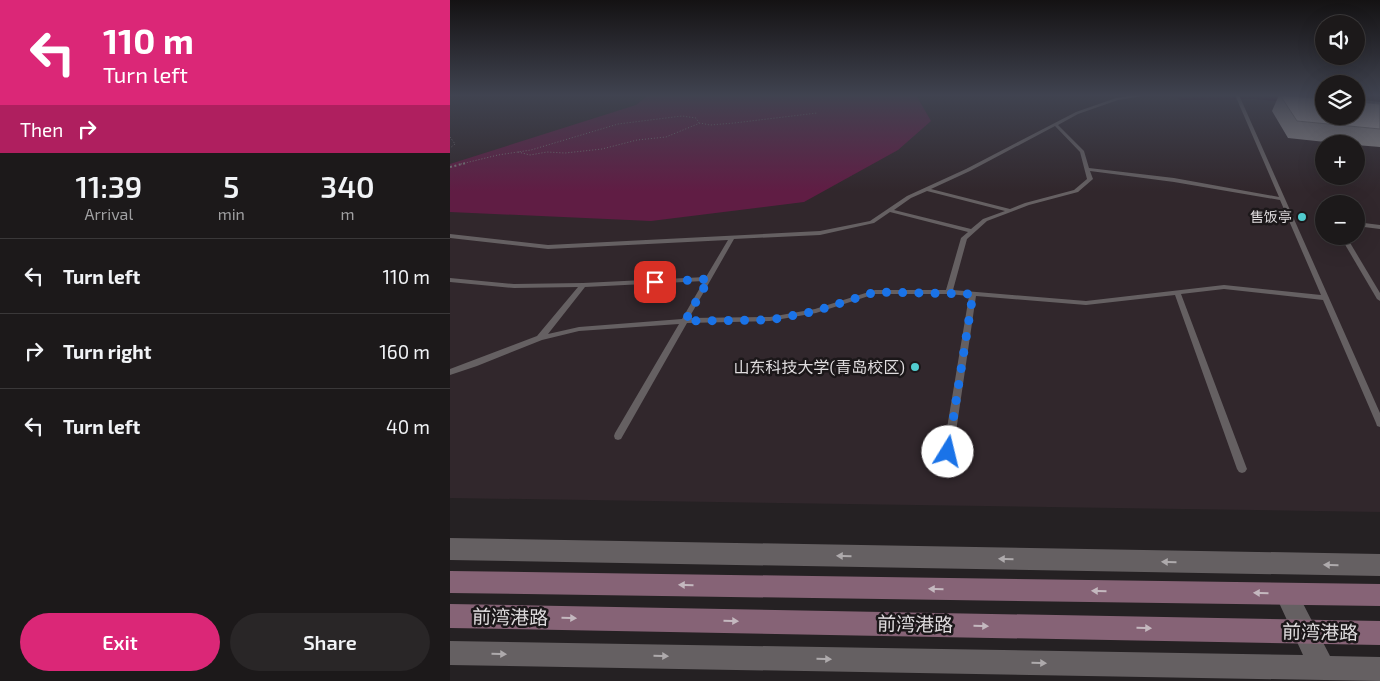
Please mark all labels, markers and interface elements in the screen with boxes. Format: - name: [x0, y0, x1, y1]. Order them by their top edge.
- map controls: [1315, 15, 1365, 245]
- button: sound: [1315, 15, 1365, 65]
- text: 110 m: [103, 19, 194, 61]
- icon: left: [20, 20, 85, 85]
- text: Turn left: [103, 61, 188, 87]
- button: layers: [1315, 75, 1365, 125]
- icon: right: [73, 115, 101, 143]
- text: Then: [20, 118, 63, 141]
- button: +: [1315, 135, 1365, 185]
- text: 11:39: [75, 168, 142, 204]
- text: 5: [223, 168, 239, 204]
- text: 340: [320, 168, 375, 204]
- button: −: [1315, 195, 1365, 245]
- text: Arrival: [84, 204, 133, 223]
- text: min: [218, 204, 245, 223]
- text: m: [340, 204, 354, 223]
- place label: 售饭亭: [1250, 208, 1292, 225]
- marker: 售饭亭: [1296, 211, 1308, 223]
- pin: [634, 261, 676, 303]
- icon: left: [20, 262, 48, 290]
- text: Turn left: [63, 265, 140, 288]
- text: 110 m: [383, 265, 430, 288]
- icon: arrive: [641, 268, 669, 296]
- icon: right: [20, 337, 48, 365]
- text: Turn right: [63, 340, 151, 363]
- text: 160 m: [379, 340, 430, 363]
- place label: 山东科技大学(青岛校区): [734, 357, 905, 376]
- marker: 山东科技大学(青岛校区): [909, 361, 921, 373]
- icon: left: [20, 412, 48, 440]
- text: Turn left: [63, 415, 140, 438]
- text: 40 m: [386, 415, 430, 438]
- position arrow: [921, 425, 973, 477]
- one-way arrow: [836, 552, 852, 560]
- one-way arrow: [998, 555, 1014, 563]
- one-way arrow: [1161, 558, 1177, 566]
- one-way arrow: [1323, 560, 1339, 568]
- one-way arrow: [678, 581, 694, 589]
- one-way arrow: [928, 584, 944, 592]
- one-way arrow: [1091, 587, 1107, 595]
- one-way arrow: [1253, 589, 1269, 597]
- street label: 前湾港路: [472, 604, 548, 629]
- street label: 前湾港路: [877, 611, 953, 636]
- button: Exit: [20, 613, 220, 671]
- button: Share: [230, 613, 430, 671]
- one-way arrow: [561, 614, 577, 622]
- one-way arrow: [723, 617, 739, 625]
- street label: 前湾港路: [1282, 619, 1358, 644]
- one-way arrow: [973, 622, 989, 630]
- one-way arrow: [1136, 625, 1152, 633]
- one-way arrow: [491, 650, 507, 658]
- one-way arrow: [653, 653, 669, 661]
- one-way arrow: [816, 655, 832, 663]
- one-way arrow: [1031, 659, 1047, 667]

